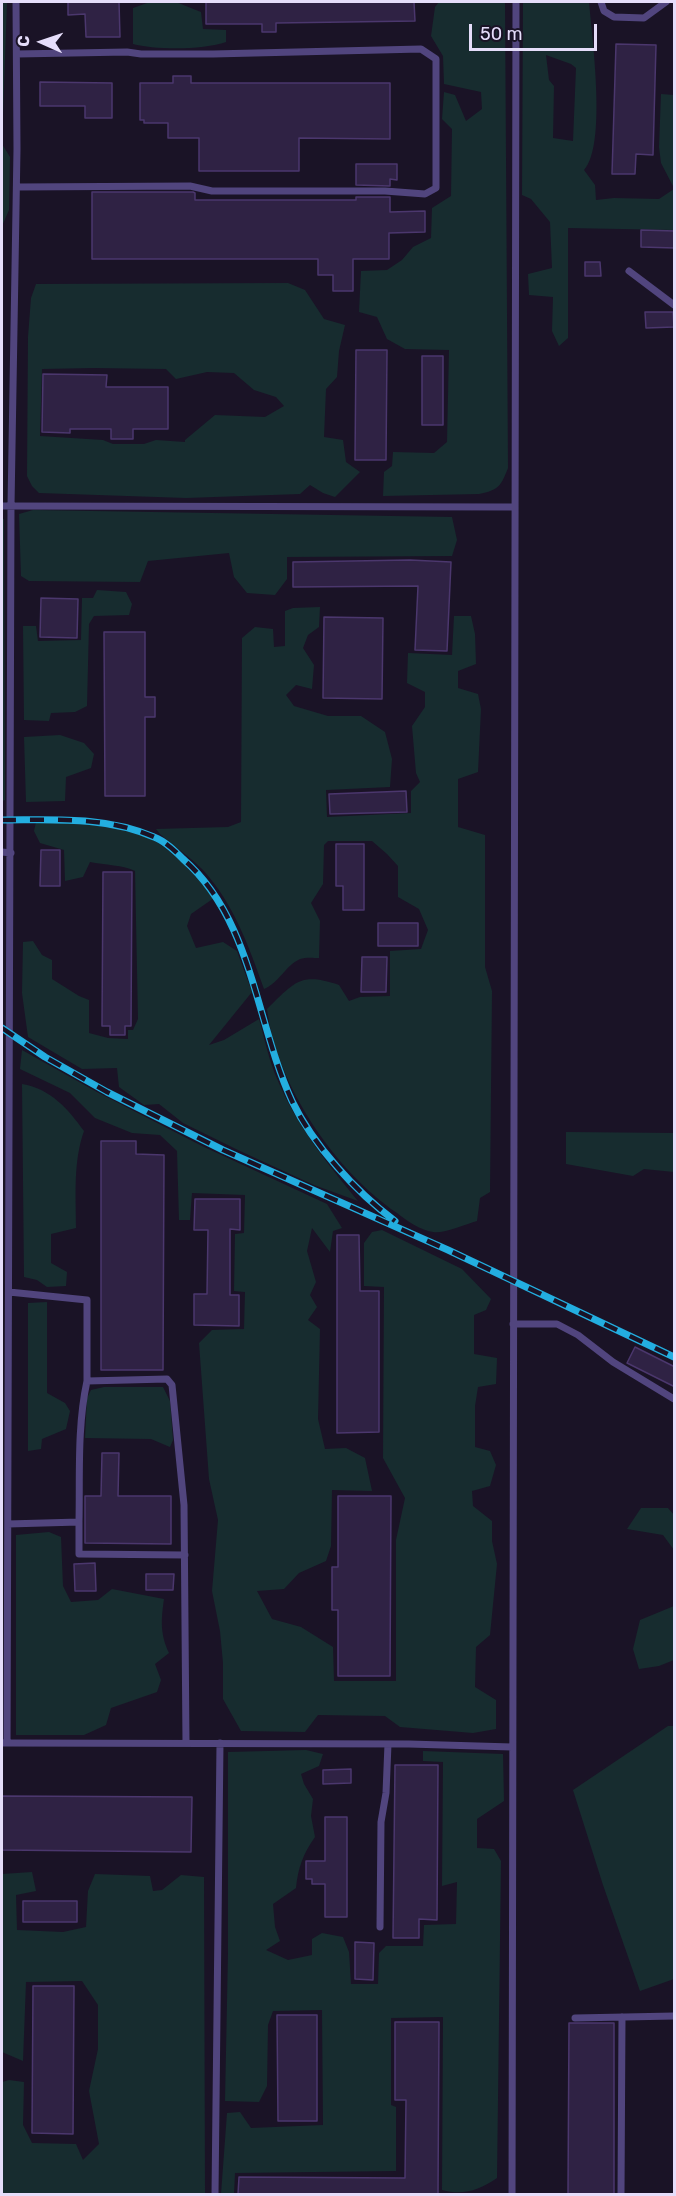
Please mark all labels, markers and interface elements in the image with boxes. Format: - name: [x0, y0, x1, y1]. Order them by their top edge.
- north arrow: [12, 12, 72, 72]
- scale bar: [472, 12, 600, 50]
- text: 50 m: [480, 23, 523, 45]
- text: С: [14, 35, 33, 47]

